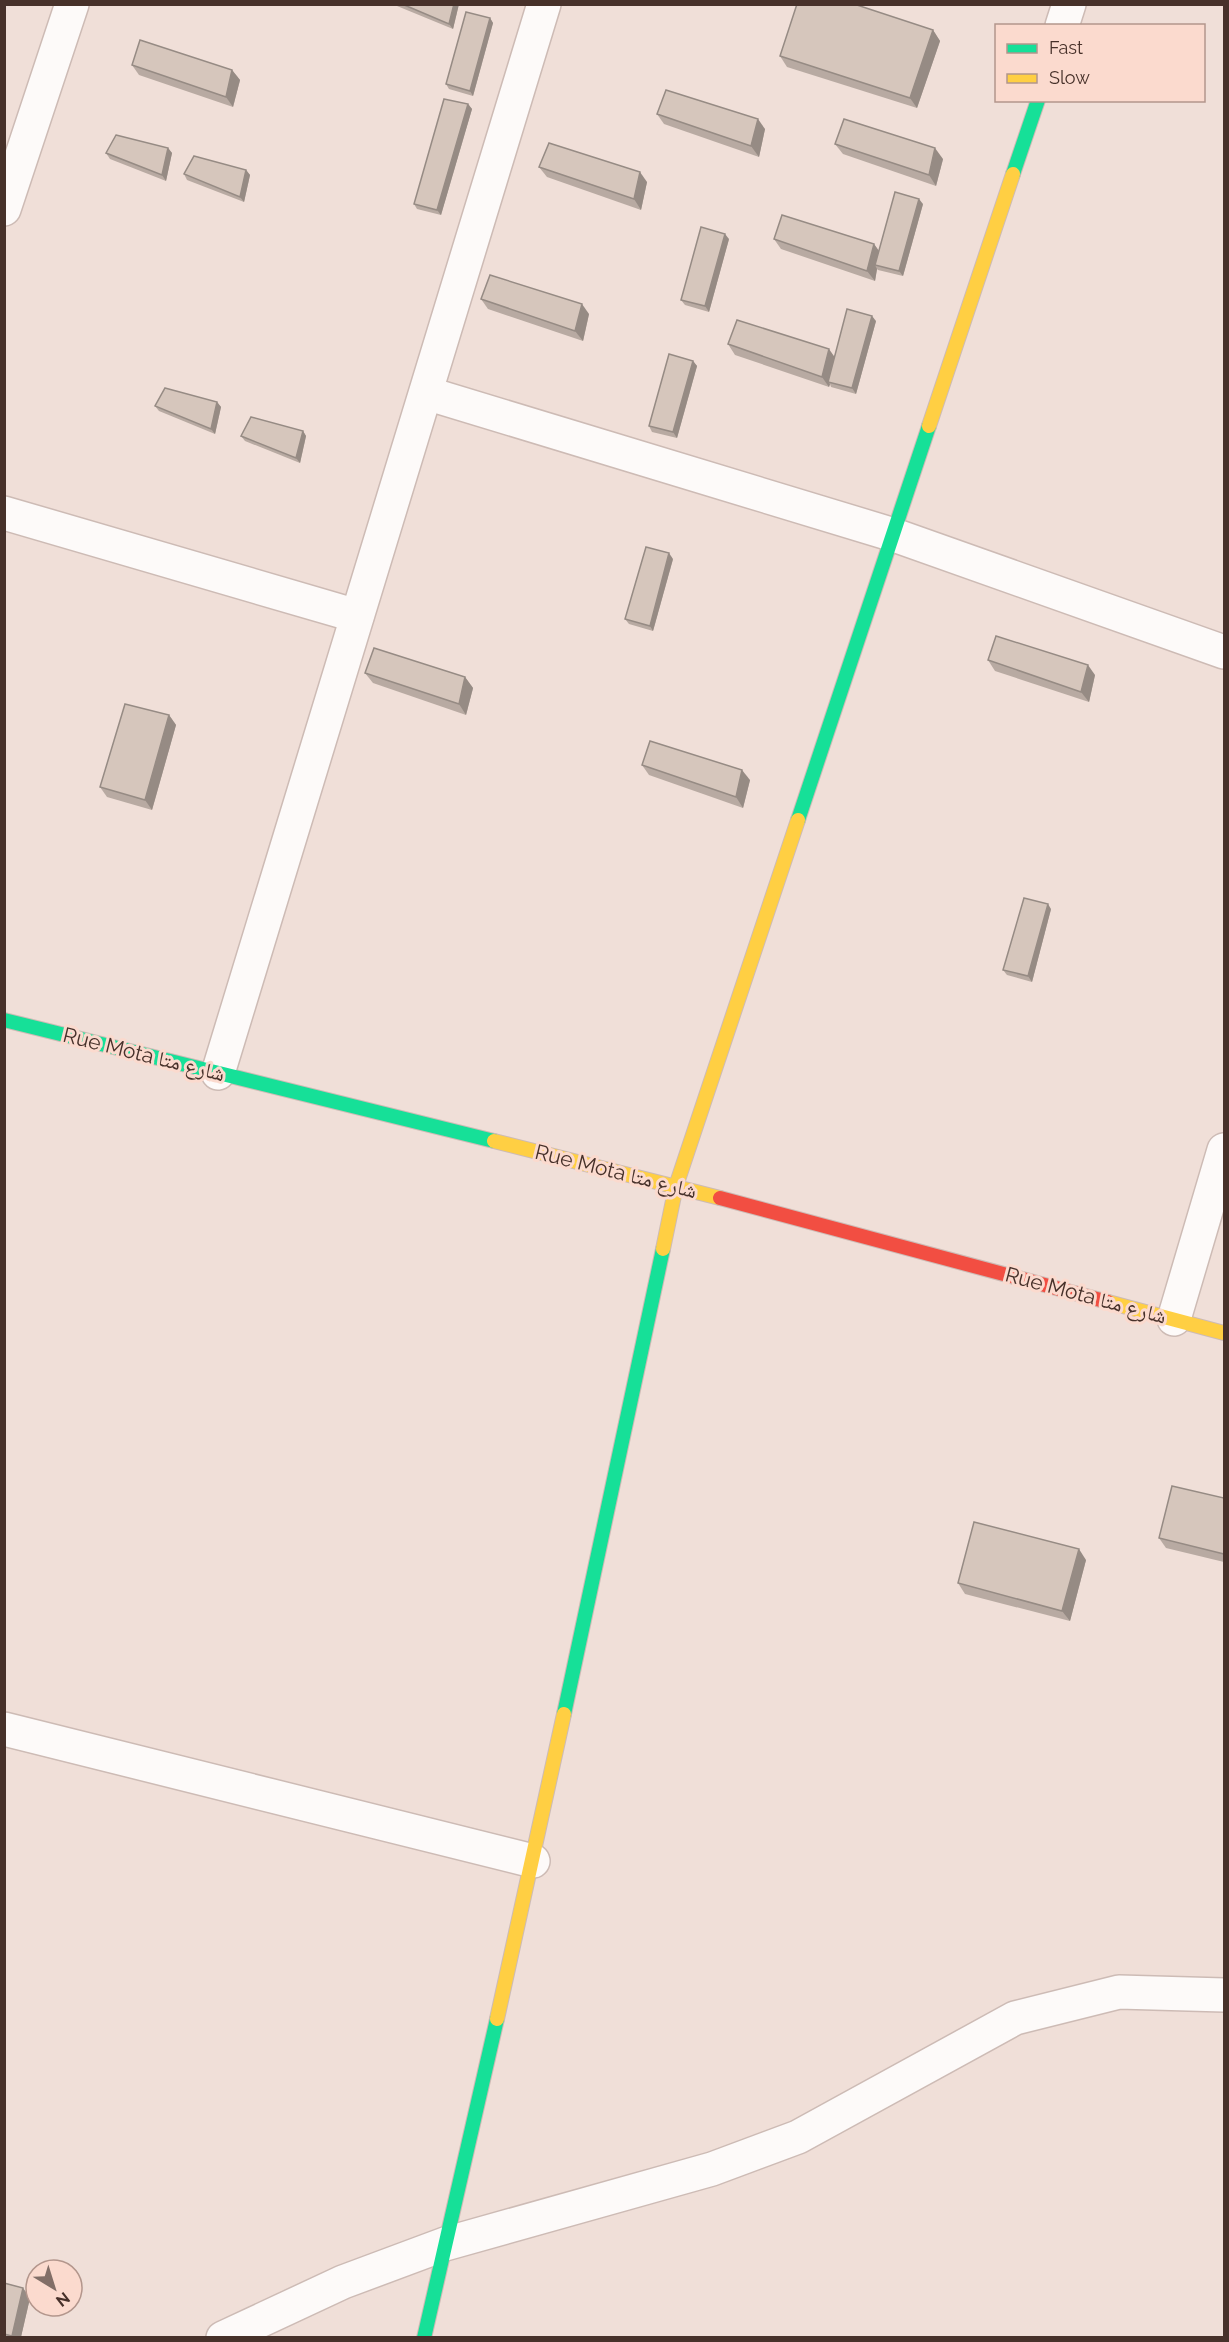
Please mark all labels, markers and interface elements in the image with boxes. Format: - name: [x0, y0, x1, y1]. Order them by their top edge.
- legend: [995, 24, 1205, 102]
- text: Fast: [1049, 37, 1083, 58]
- text: Slow: [1049, 67, 1090, 88]
- street label: Rue Mota شارع متا: [60, 1022, 227, 1087]
- street label: Rue Mota شارع متا: [532, 1139, 699, 1204]
- street label: Rue Mota شارع متا: [1002, 1261, 1169, 1330]
- north arrow: [24, 2258, 84, 2318]
- text: N: [52, 2288, 74, 2311]

